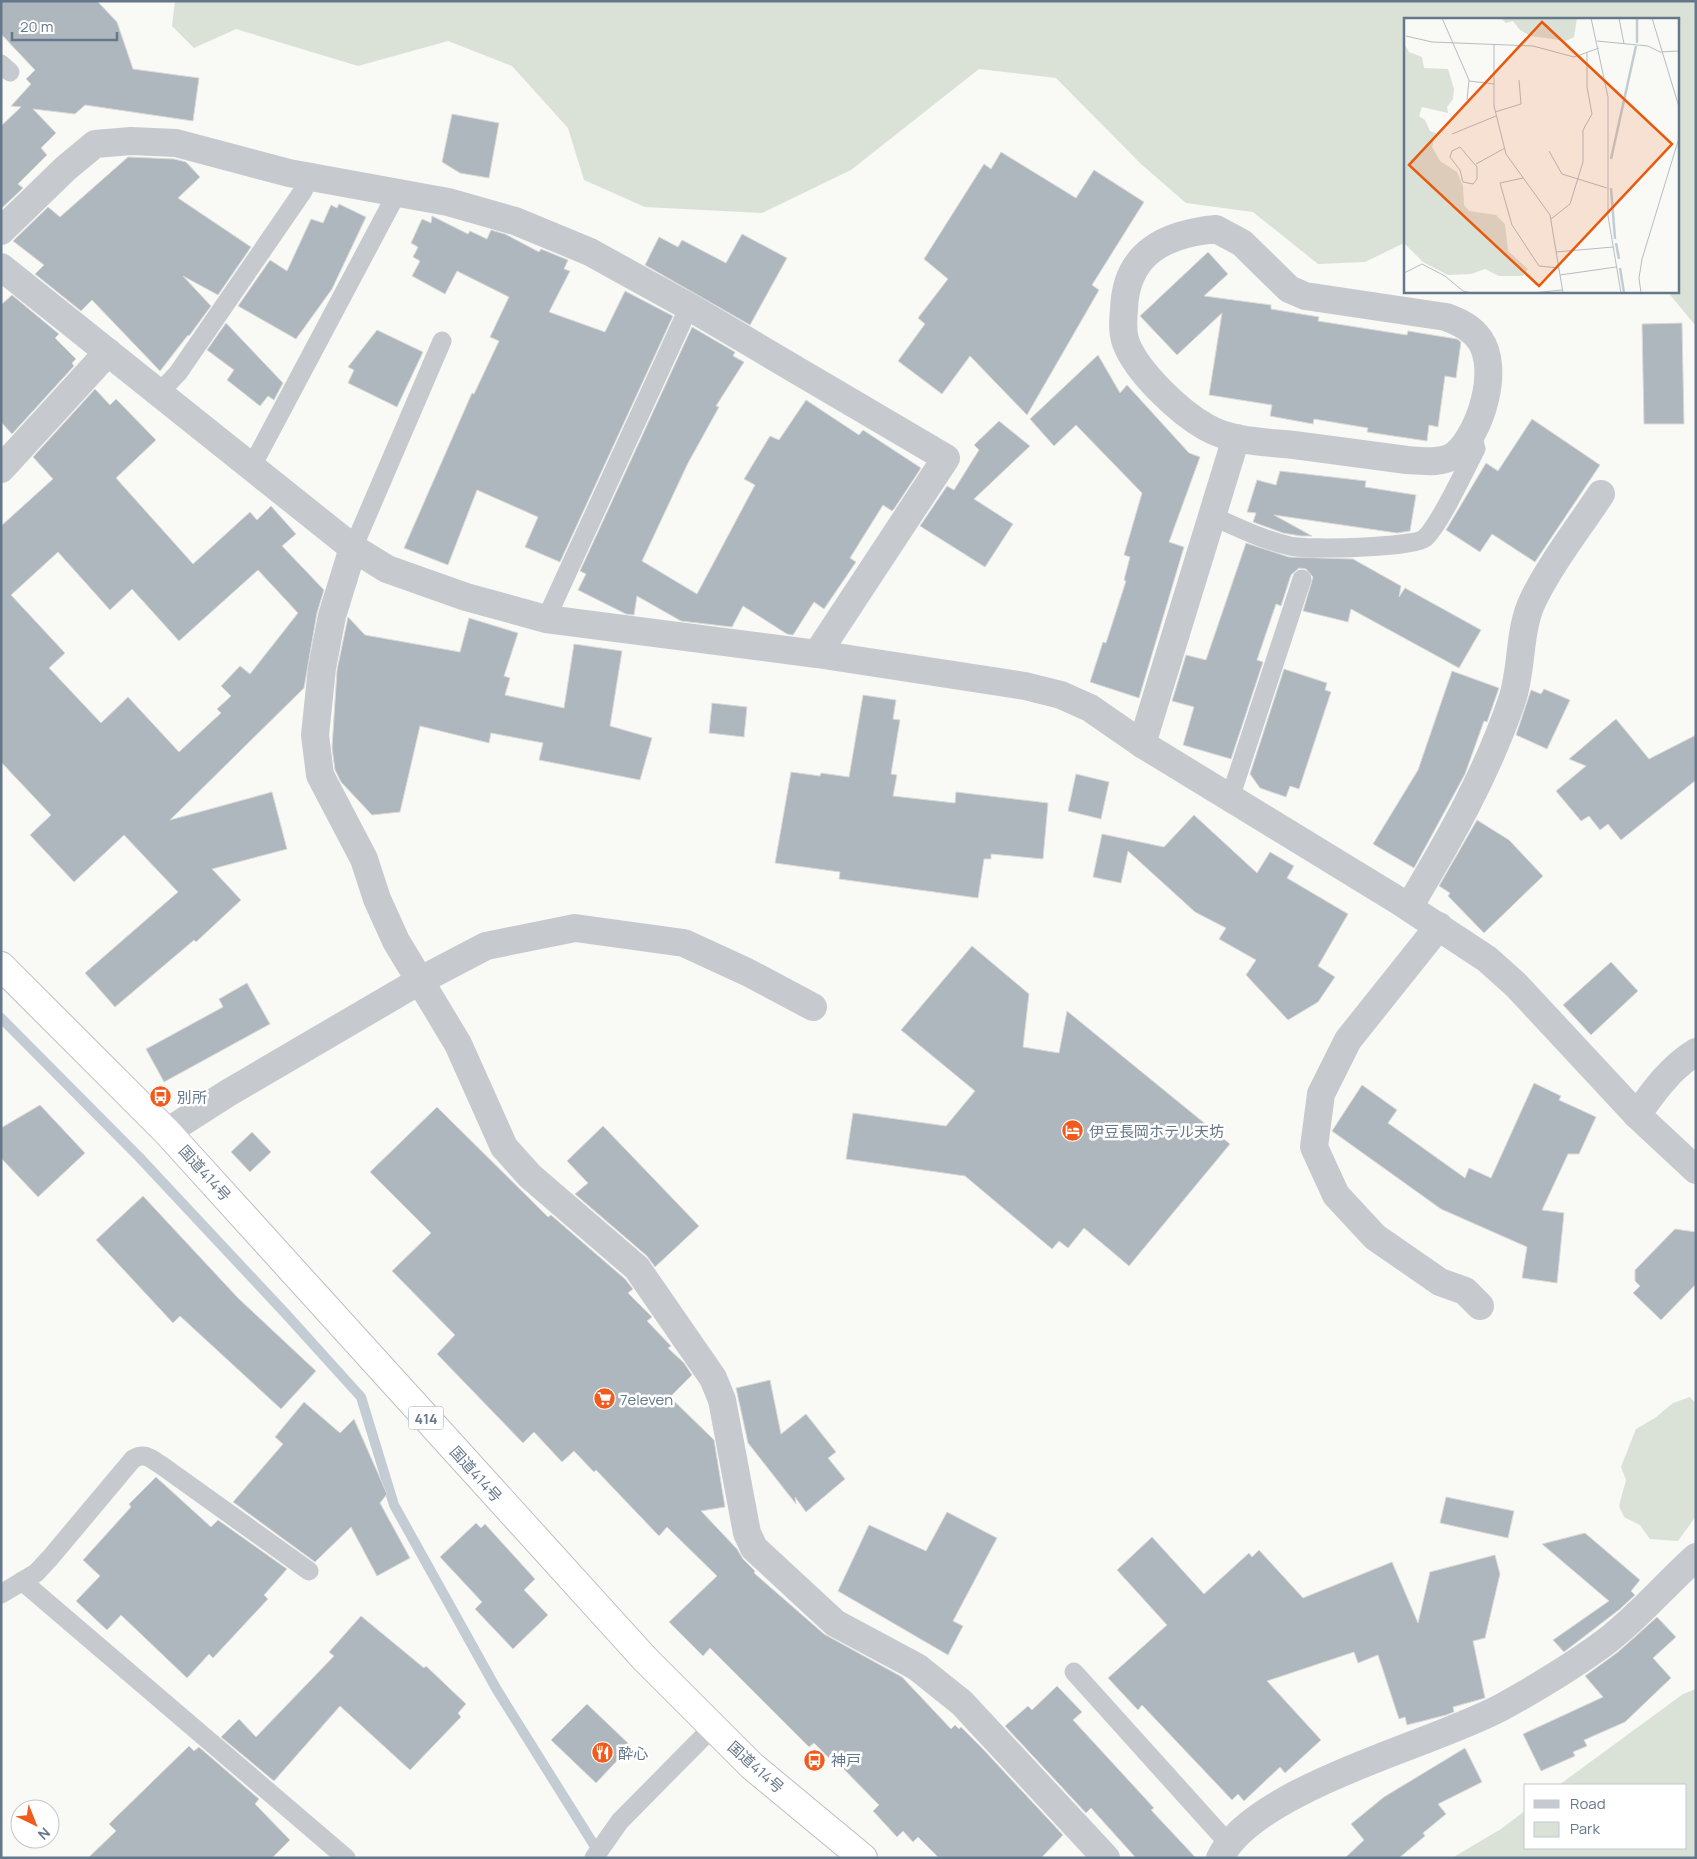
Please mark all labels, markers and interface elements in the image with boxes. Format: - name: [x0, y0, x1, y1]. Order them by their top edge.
- scale bar: [12, 10, 118, 42]
- text: 20 m: [20, 16, 53, 37]
- inset map: [1404, 18, 1680, 292]
- bus stop icon: 別所: [149, 1085, 173, 1109]
- place label: 別所: [177, 1087, 207, 1108]
- hotel icon: 伊豆長岡ホテル天坊: [1061, 1119, 1085, 1143]
- place label: 伊豆長岡ホテル天坊: [1089, 1121, 1224, 1142]
- street label: 国道414号: [174, 1141, 236, 1205]
- supermarket icon: 7eleven: [592, 1387, 616, 1411]
- place label: 7eleven: [620, 1389, 673, 1410]
- road number: 414: [408, 1406, 444, 1430]
- street label: 国道414号: [445, 1442, 507, 1506]
- street label: 国道414号: [724, 1736, 788, 1798]
- restaurant icon: 酔心: [590, 1741, 614, 1765]
- place label: 酔心: [618, 1743, 648, 1764]
- bus stop icon: 神戸: [803, 1748, 827, 1772]
- place label: 神戸: [831, 1750, 861, 1771]
- legend: [1524, 1784, 1687, 1849]
- text: Road: [1570, 1793, 1606, 1814]
- north arrow: [10, 1799, 60, 1849]
- text: Park: [1570, 1818, 1600, 1839]
- text: N: [34, 1823, 54, 1844]

